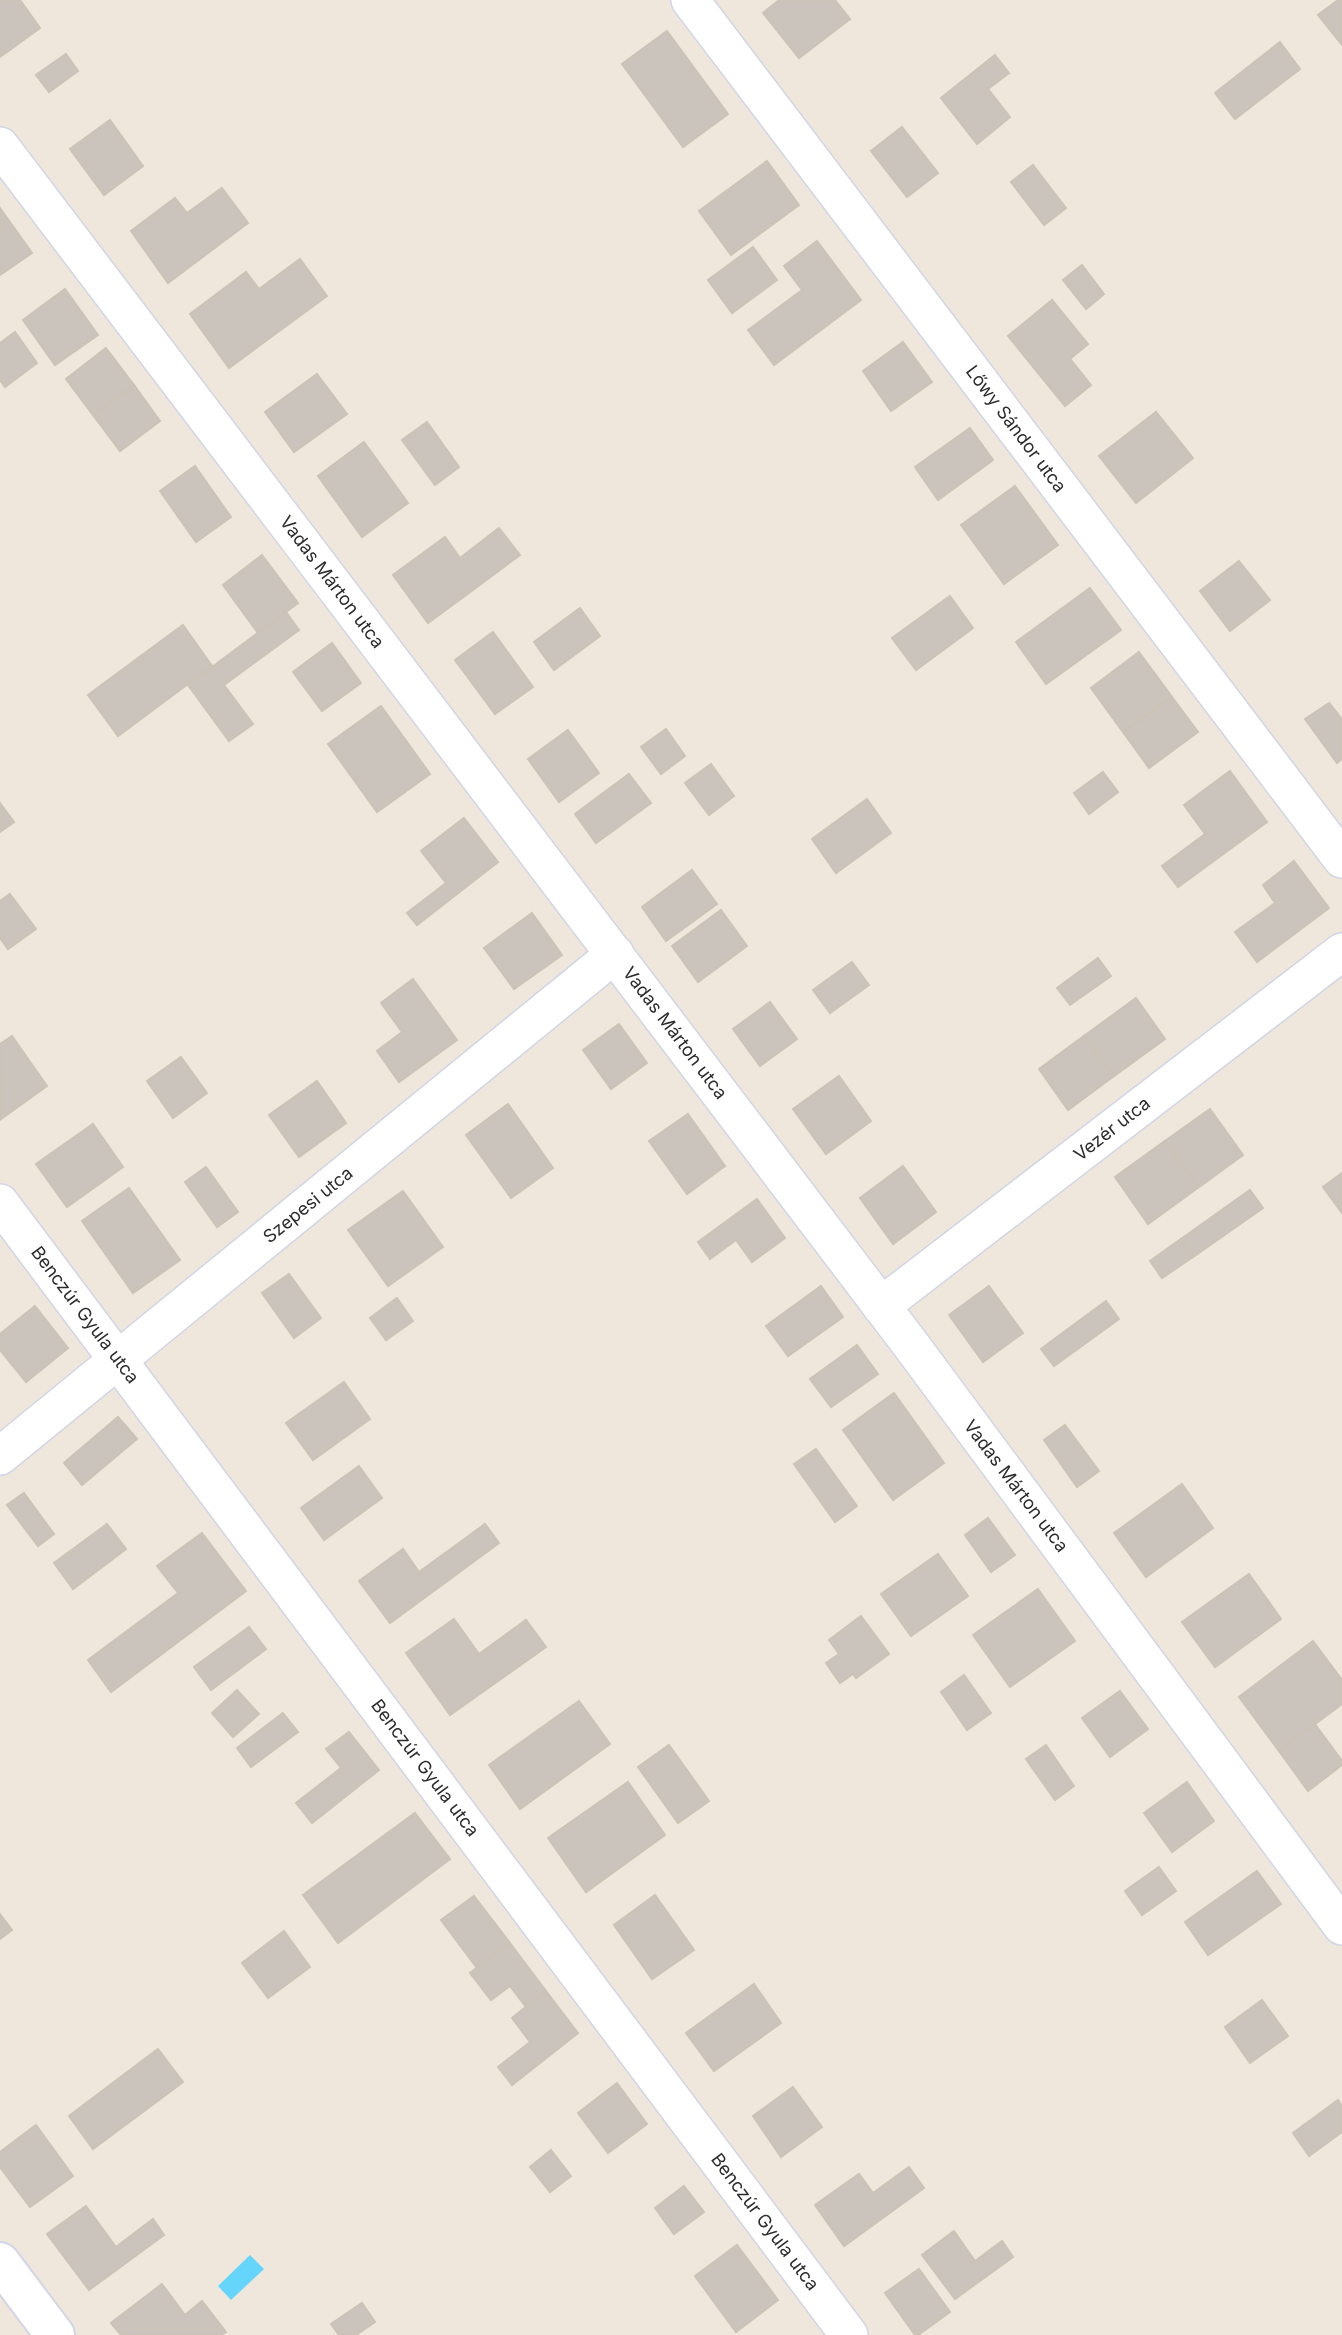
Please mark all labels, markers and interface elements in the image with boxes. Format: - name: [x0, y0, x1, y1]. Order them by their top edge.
- street label: Lőwy Sándor utca: [962, 361, 1071, 496]
- street label: Vadas Márton utca: [276, 512, 389, 652]
- street label: Vadas Márton utca: [619, 963, 732, 1103]
- street label: Vezér utca: [1070, 1092, 1154, 1165]
- street label: Szepesi utca: [259, 1162, 357, 1247]
- street label: Benczúr Gyula utca: [27, 1242, 144, 1387]
- street label: Vadas Márton utca: [960, 1416, 1073, 1556]
- street label: Benczúr Gyula utca: [367, 1695, 484, 1840]
- street label: Benczúr Gyula utca: [707, 2149, 824, 2294]

